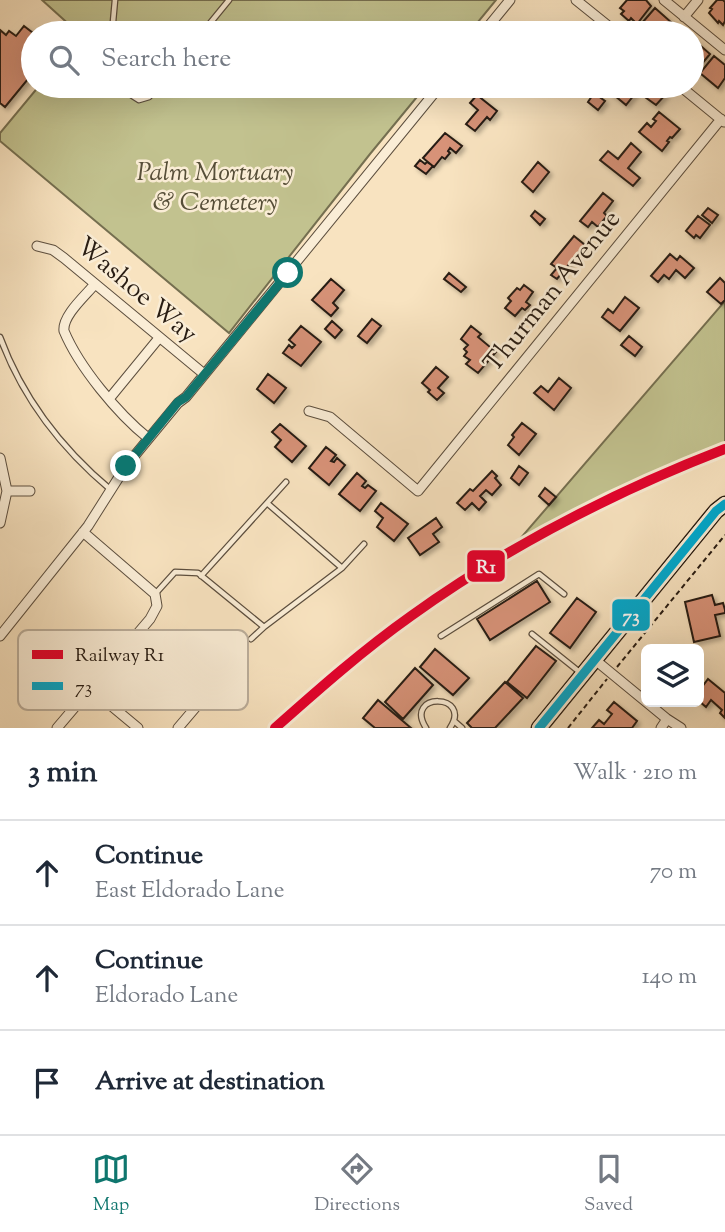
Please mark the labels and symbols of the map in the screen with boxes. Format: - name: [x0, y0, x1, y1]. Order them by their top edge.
- park label: Palm Mortuary & Cemetery: [137, 155, 293, 222]
- street label: Thurman Avenue: [476, 203, 630, 381]
- street label: Washoe Way: [67, 229, 205, 353]
- route start: [272, 257, 303, 288]
- route end: [110, 450, 141, 481]
- line badge: R1: [466, 549, 506, 583]
- text: R1: [476, 555, 497, 582]
- line badge: 73: [611, 598, 651, 632]
- text: 73: [622, 604, 640, 631]
- legend: [18, 630, 248, 710]
- text: Railway R1: [75, 643, 165, 670]
- text: 73: [75, 675, 92, 702]

